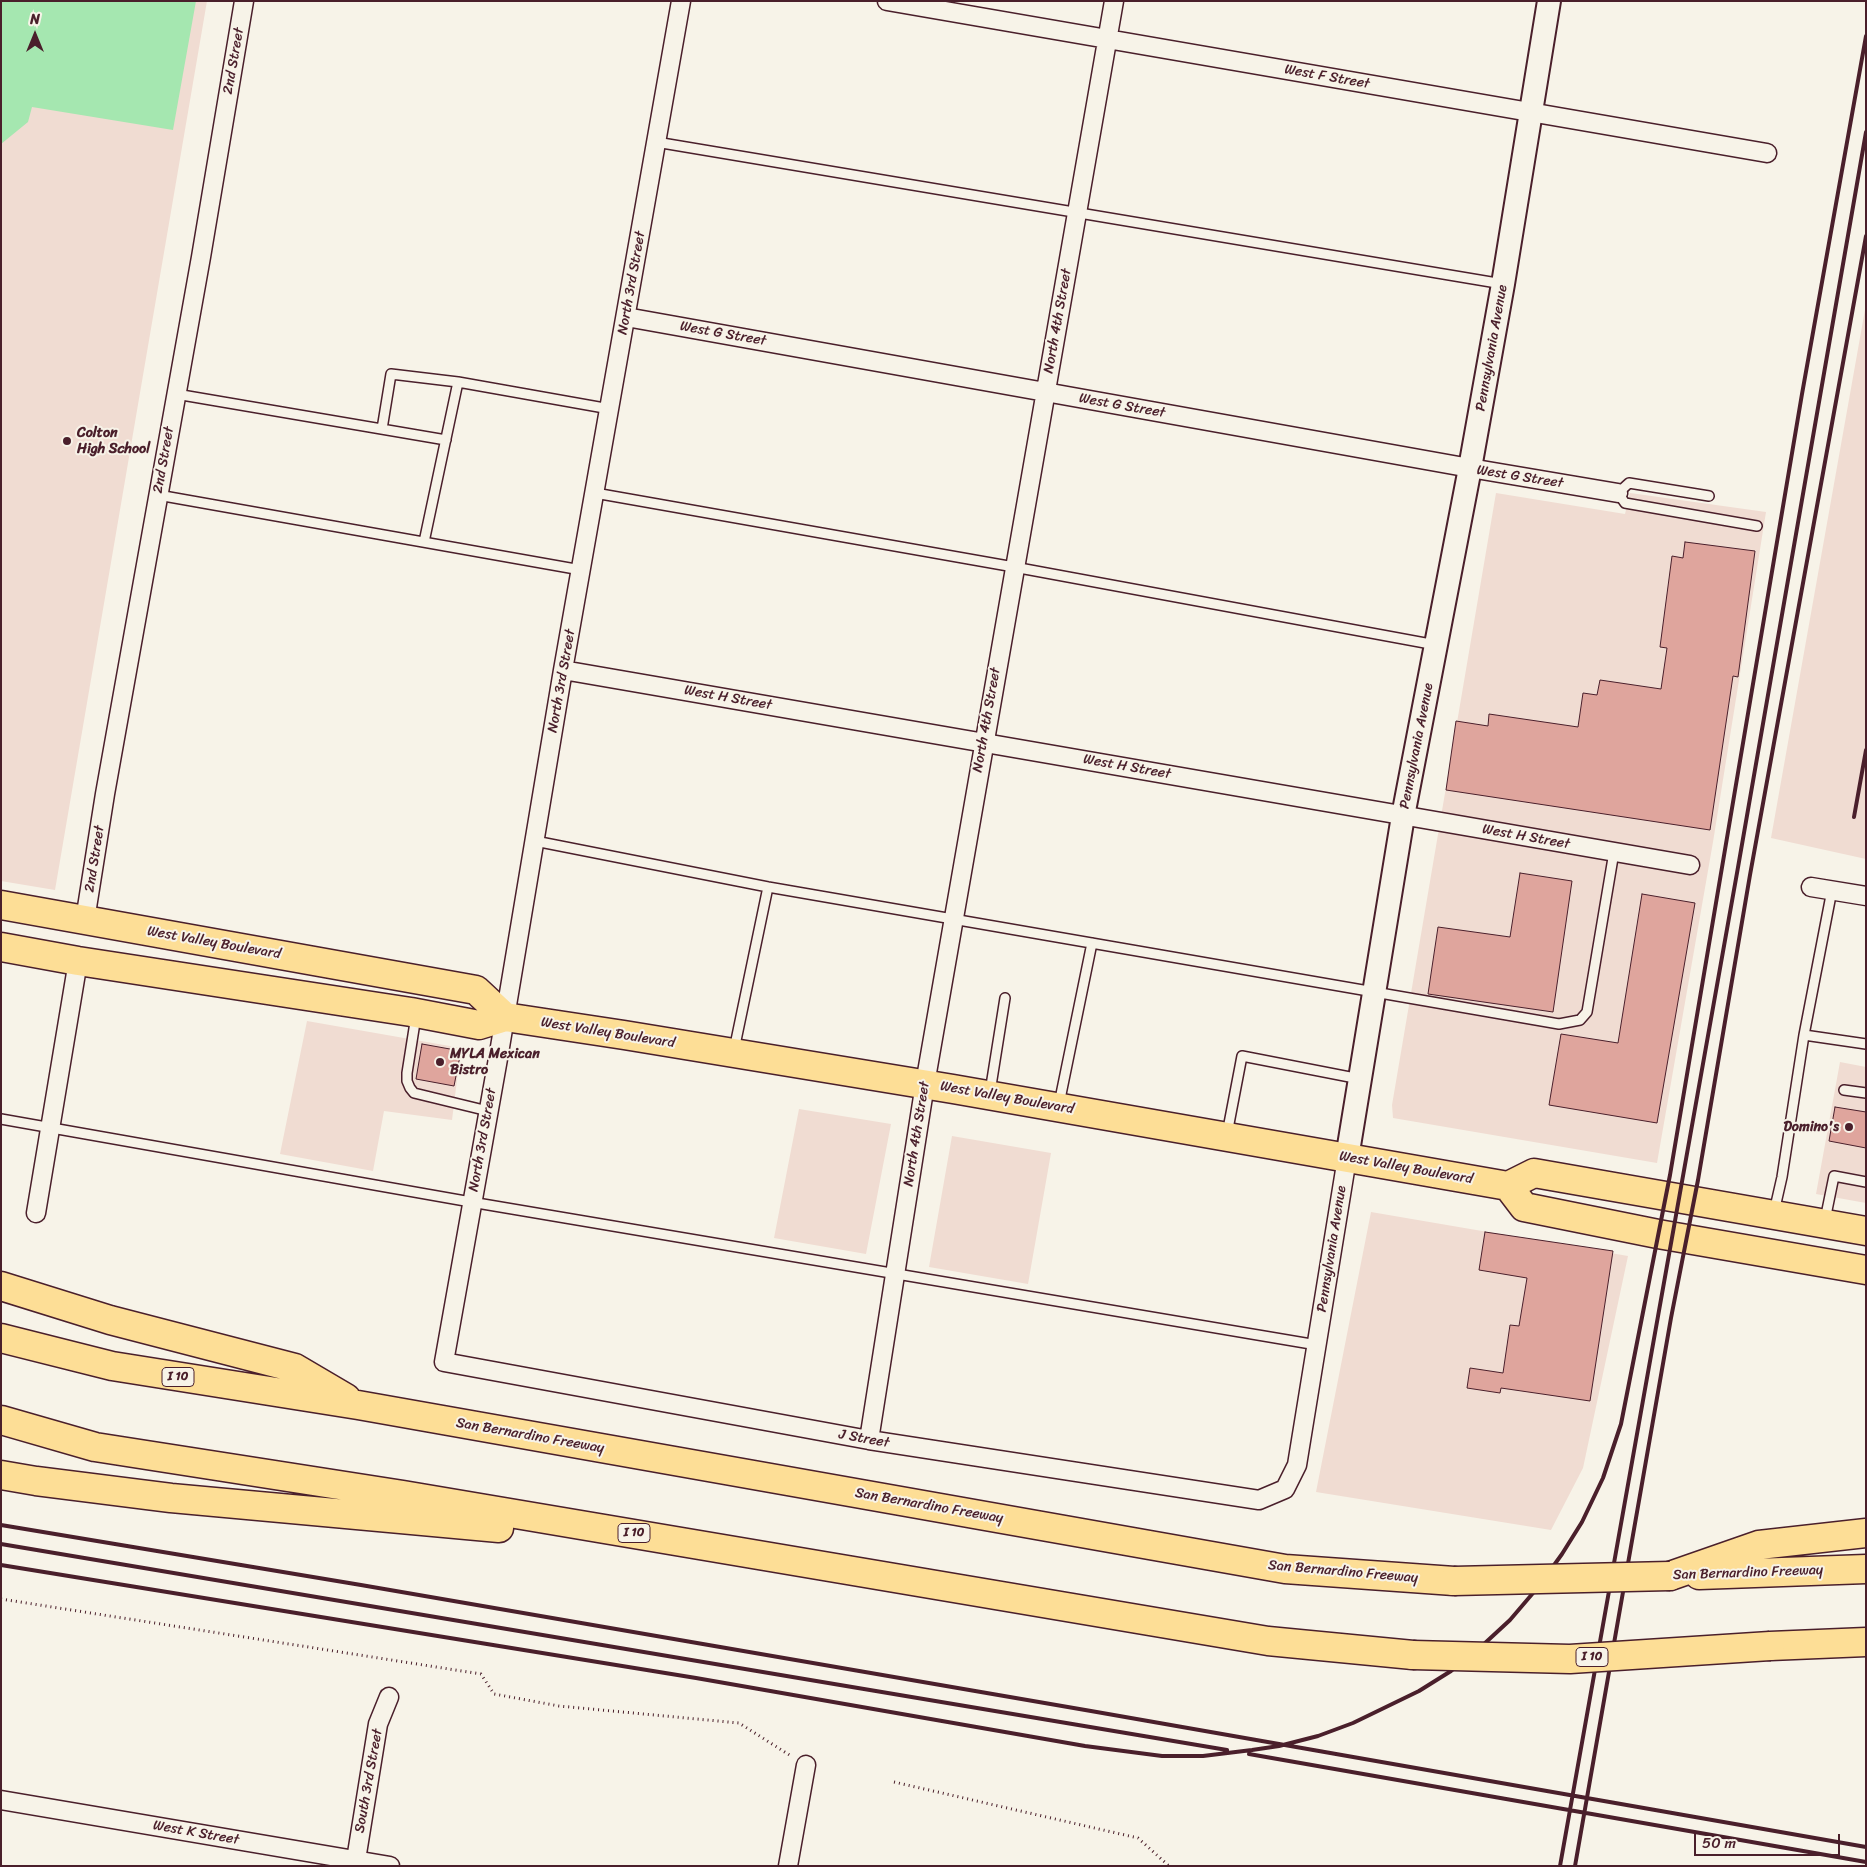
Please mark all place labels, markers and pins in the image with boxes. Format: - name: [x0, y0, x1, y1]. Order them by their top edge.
- place label: Colton High School: [77, 425, 150, 458]
- marker: Colton High School: [61, 435, 73, 447]
- place label: MYLA Mexican Bistro: [450, 1046, 540, 1078]
- marker: MYLA Mexican Bistro: [434, 1056, 446, 1068]
- place label: Domino's: [1783, 1119, 1839, 1135]
- marker: Domino's: [1843, 1121, 1855, 1133]

